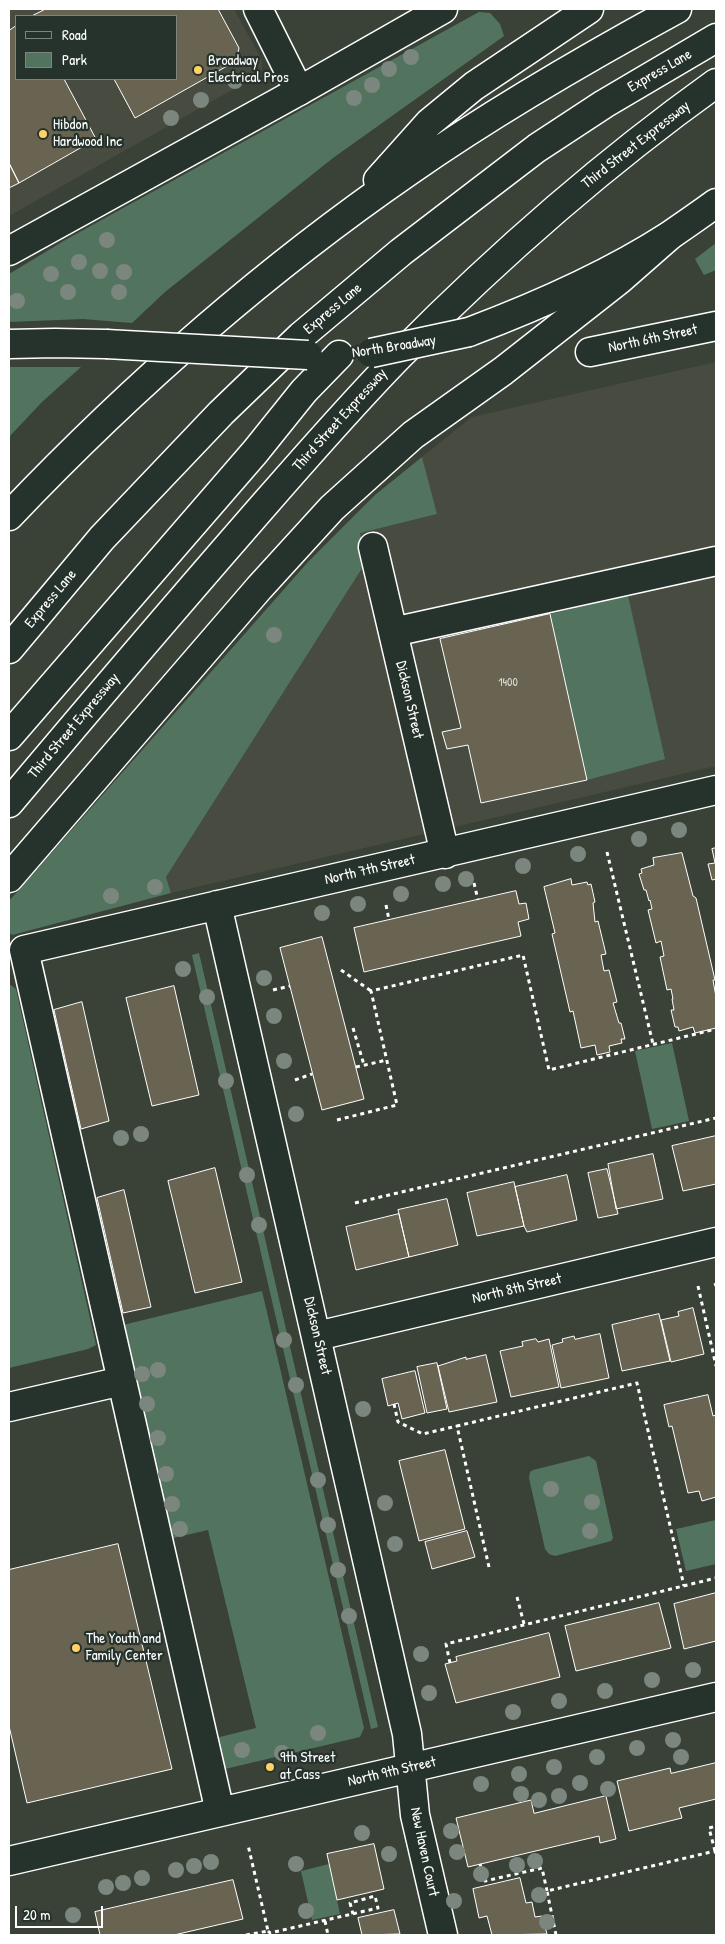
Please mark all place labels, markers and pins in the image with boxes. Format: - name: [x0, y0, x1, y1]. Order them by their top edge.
- place label: Broadway Electrical Pros: [208, 52, 289, 87]
- marker: Broadway Electrical Pros: [192, 64, 204, 76]
- place label: Hibdon Hardwood Inc: [53, 116, 122, 151]
- marker: Hibdon Hardwood Inc: [37, 128, 49, 140]
- place label: The Youth and Family Center: [86, 1630, 163, 1665]
- marker: The Youth and Family Center: [70, 1642, 82, 1654]
- place label: 9th Street at Cass: [280, 1749, 335, 1784]
- marker: 9th Street at Cass: [264, 1761, 276, 1773]

